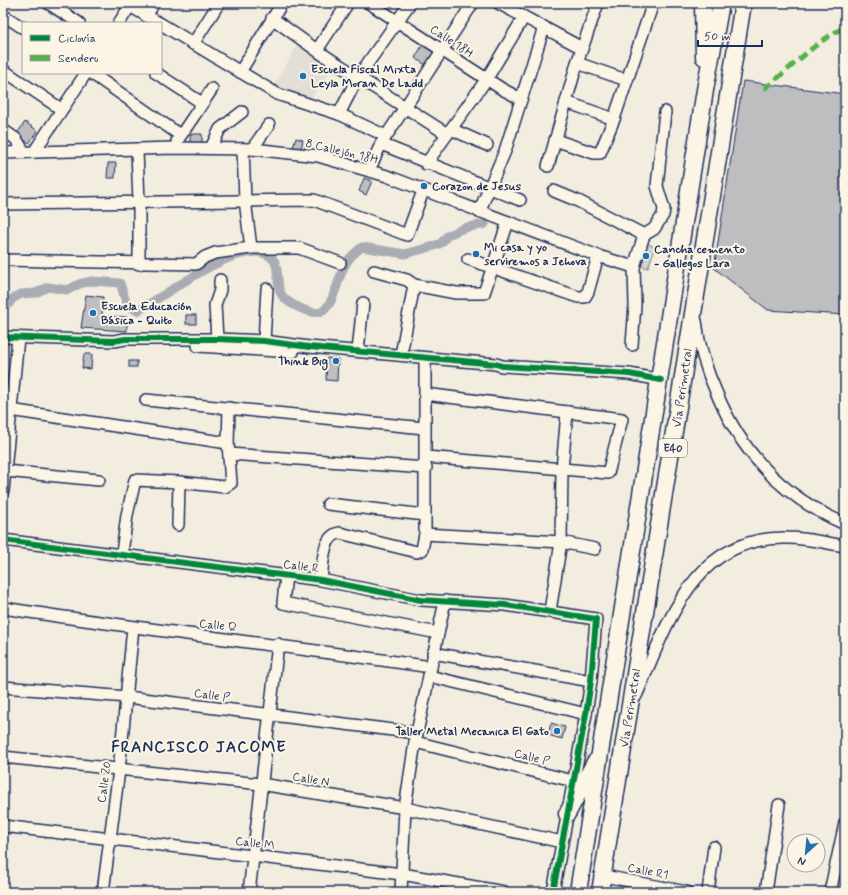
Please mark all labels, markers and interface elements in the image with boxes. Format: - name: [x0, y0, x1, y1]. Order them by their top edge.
- legend: [22, 22, 162, 74]
- street label: Calle 18H: [427, 22, 476, 62]
- scale bar: [698, 22, 762, 48]
- text: 50 m: [704, 29, 731, 45]
- text: Ciclovía: [58, 31, 96, 47]
- text: Sendero: [58, 51, 99, 67]
- place label: Escuela Fiscal Mixta Leyla Moran De Ladd: [311, 62, 423, 92]
- marker: Escuela Fiscal Mixta Leyla Moran De Ladd: [298, 71, 308, 81]
- street label: 8 Callejón 18H: [304, 136, 380, 168]
- place label: Corazon de Jesus: [432, 179, 522, 195]
- marker: Corazon de Jesus: [419, 181, 429, 191]
- place label: Mi casa y yo serviremos a Jehova: [483, 240, 587, 270]
- place label: Cancha cemento - Gallegos Lara: [654, 242, 745, 272]
- marker: Mi casa y yo serviremos a Jehova: [471, 249, 481, 259]
- marker: Cancha cemento - Gallegos Lara: [641, 251, 651, 261]
- place label: Escuela Educación Básica - Quito: [101, 299, 191, 329]
- marker: Escuela Educación Básica - Quito: [88, 308, 98, 318]
- street label: Vía Perimetral: [670, 348, 696, 428]
- place label: Think Big: [278, 354, 328, 371]
- marker: Think Big: [331, 356, 341, 366]
- road number: E40: [659, 439, 687, 457]
- street label: Calle R: [282, 557, 320, 577]
- street label: Calle Q: [198, 616, 238, 636]
- street label: Vía Perimetral: [617, 668, 645, 749]
- street label: Calle P: [193, 686, 232, 707]
- place label: Taller Metal Mecanica El Gato: [395, 724, 549, 740]
- marker: Taller Metal Mecanica El Gato: [552, 726, 562, 736]
- district label: FRANCISCO JACOME: [111, 737, 287, 758]
- street label: Calle P: [512, 746, 552, 770]
- street label: Calle 20: [94, 760, 116, 804]
- street label: Calle N: [291, 769, 330, 791]
- north arrow: [786, 833, 826, 873]
- street label: Calle M: [234, 834, 275, 854]
- text: N: [795, 853, 808, 869]
- street label: Calle R1: [626, 860, 670, 884]

